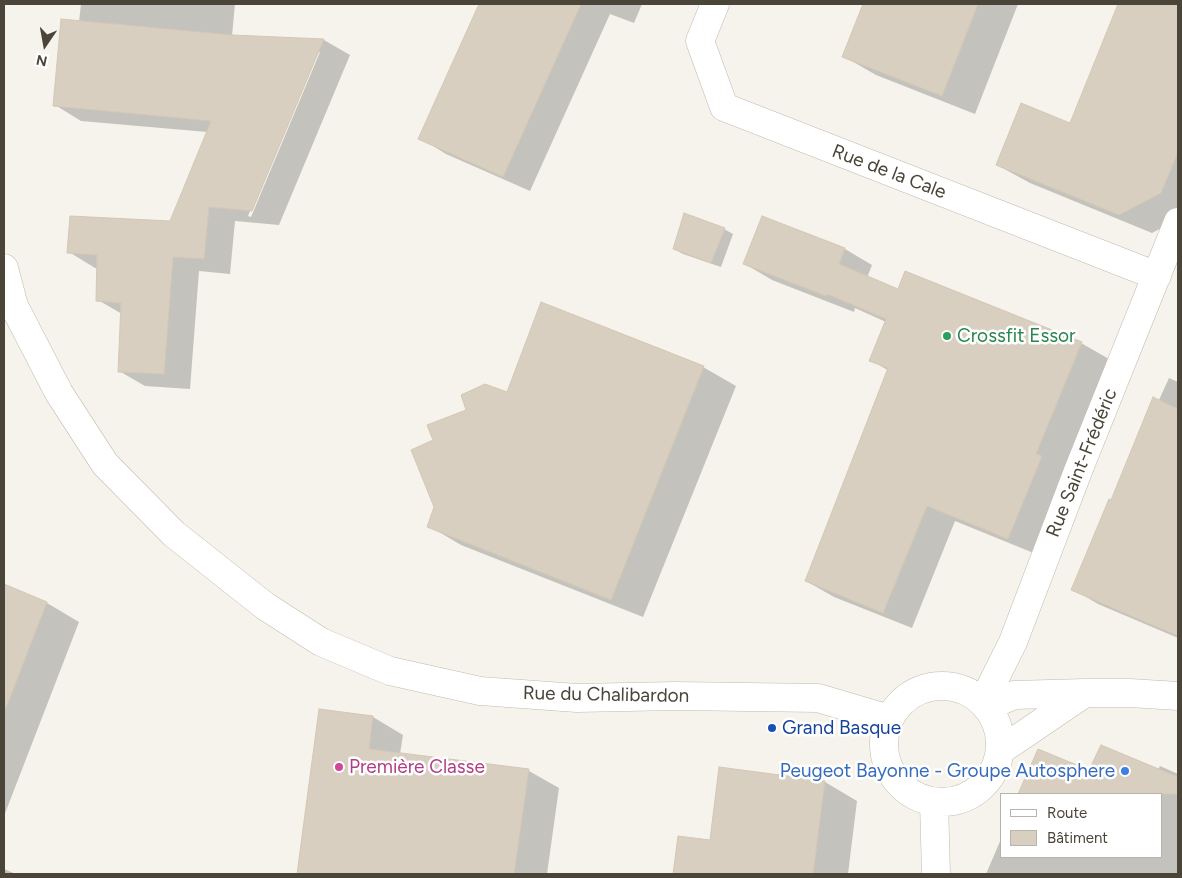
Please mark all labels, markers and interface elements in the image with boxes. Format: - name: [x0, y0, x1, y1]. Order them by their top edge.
- north arrow: [20, 20, 70, 70]
- text: N: [35, 51, 49, 70]
- street label: Rue de la Cale: [829, 140, 949, 204]
- place label: Crossfit Essor: [957, 325, 1076, 347]
- marker: Crossfit Essor: [941, 330, 953, 342]
- street label: Rue Saint-Frédéric: [1042, 385, 1122, 541]
- street label: Rue du Chalibardon: [523, 682, 689, 708]
- place label: Grand Basque: [782, 717, 901, 739]
- marker: Grand Basque: [766, 722, 778, 734]
- place label: Première Classe: [349, 756, 485, 778]
- place label: Peugeot Bayonne - Groupe Autosphere: [780, 760, 1115, 782]
- marker: Première Classe: [333, 761, 345, 773]
- marker: Peugeot Bayonne - Groupe Autosphere: [1119, 765, 1131, 777]
- legend: [1000, 793, 1162, 858]
- text: Route: [1047, 804, 1087, 822]
- text: Bâtiment: [1047, 829, 1108, 847]

